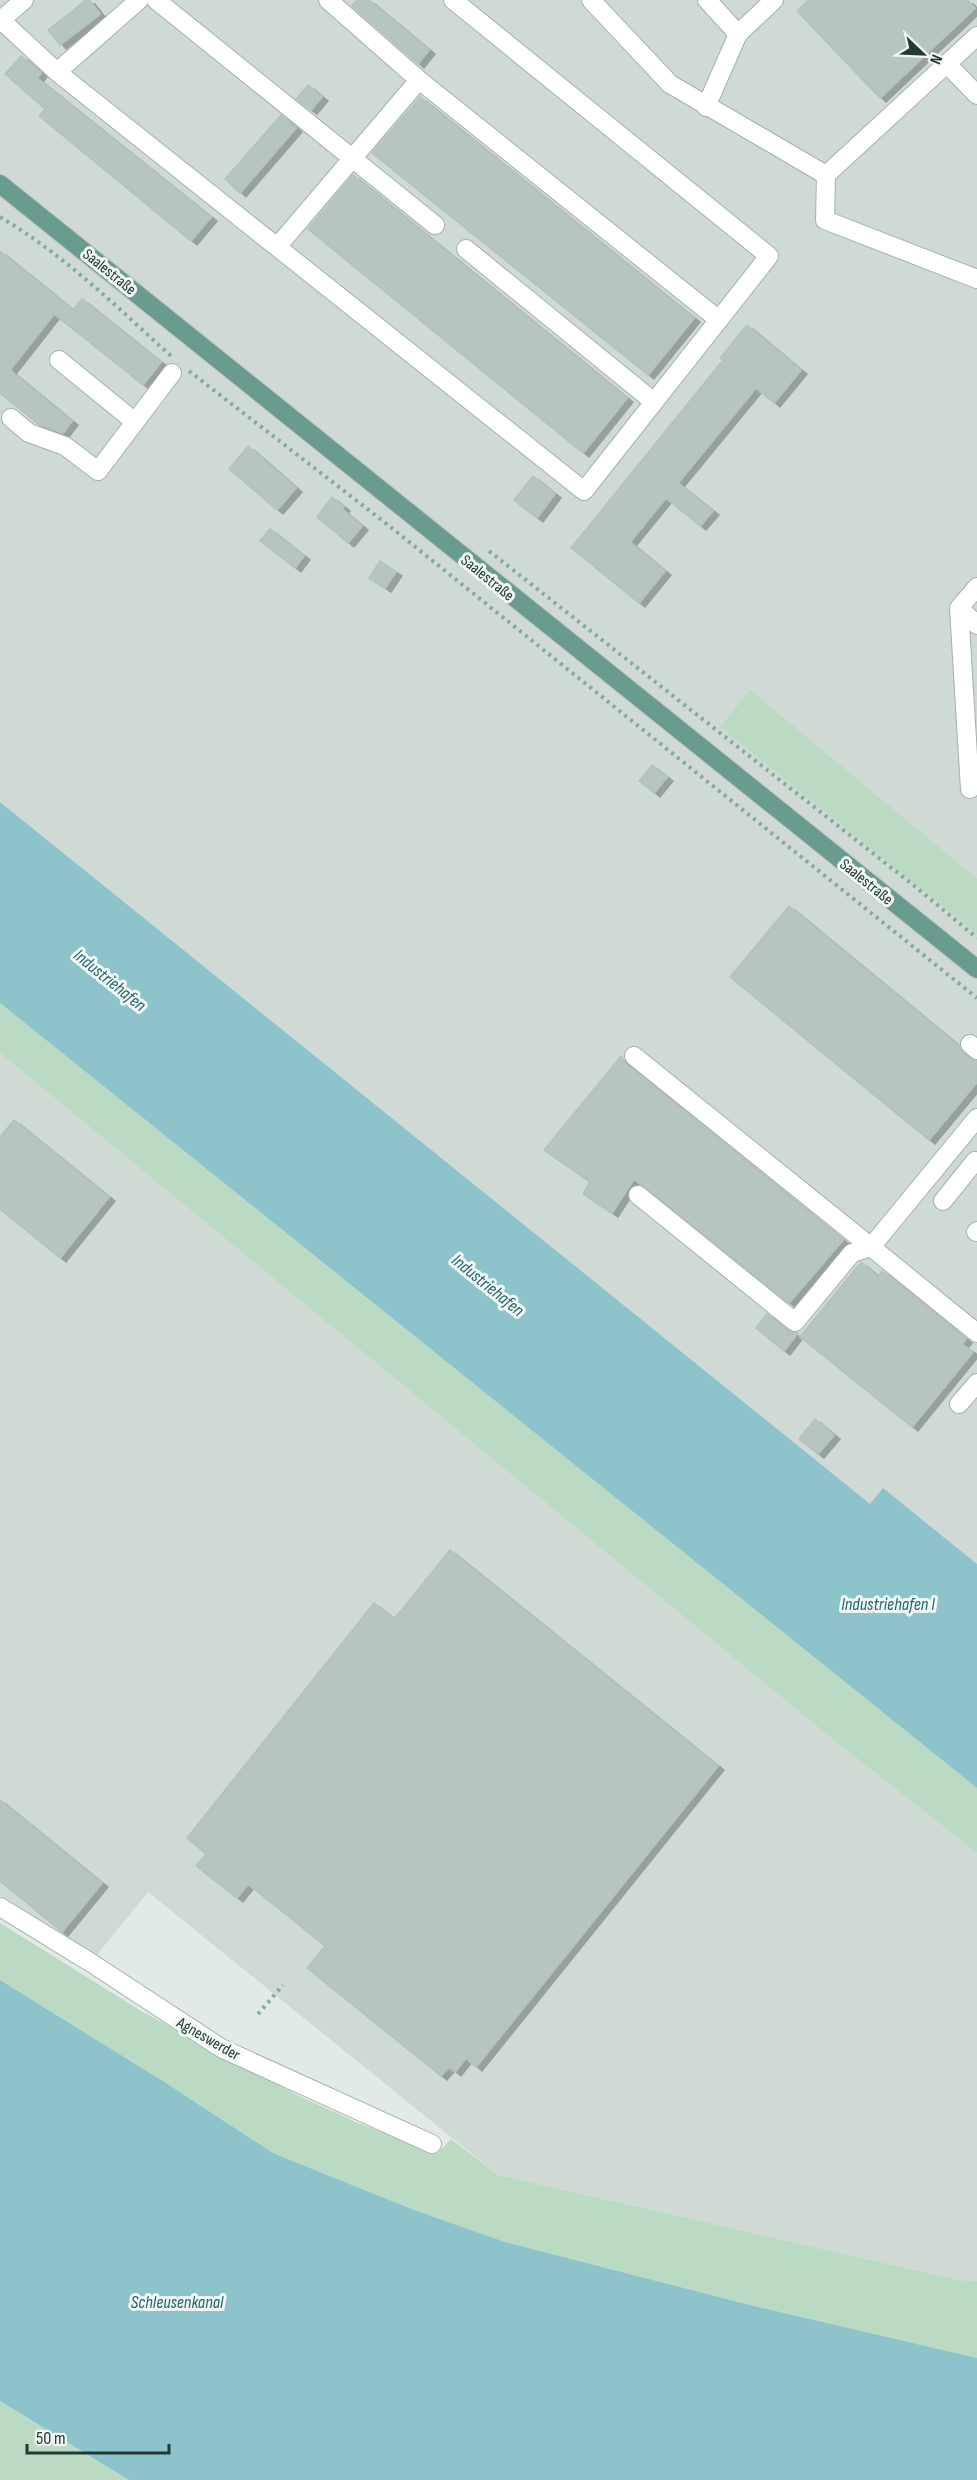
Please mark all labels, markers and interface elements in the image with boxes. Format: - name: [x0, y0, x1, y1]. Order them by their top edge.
- north arrow: [893, 24, 953, 84]
- text: N: [925, 52, 946, 67]
- street label: Saalestraße: [79, 245, 139, 299]
- street label: Saalestraße: [457, 551, 517, 605]
- street label: Saalestraße: [836, 855, 896, 909]
- water label: Industriehafen: [69, 945, 150, 1016]
- water label: Industriehafen: [447, 1250, 528, 1321]
- water label: Industriehafen I: [841, 1594, 935, 1615]
- street label: Agneswerder: [172, 2013, 244, 2065]
- water label: Schleusenkanal: [131, 2292, 224, 2313]
- scale bar: [27, 2417, 170, 2455]
- text: 50 m: [36, 2428, 66, 2449]

